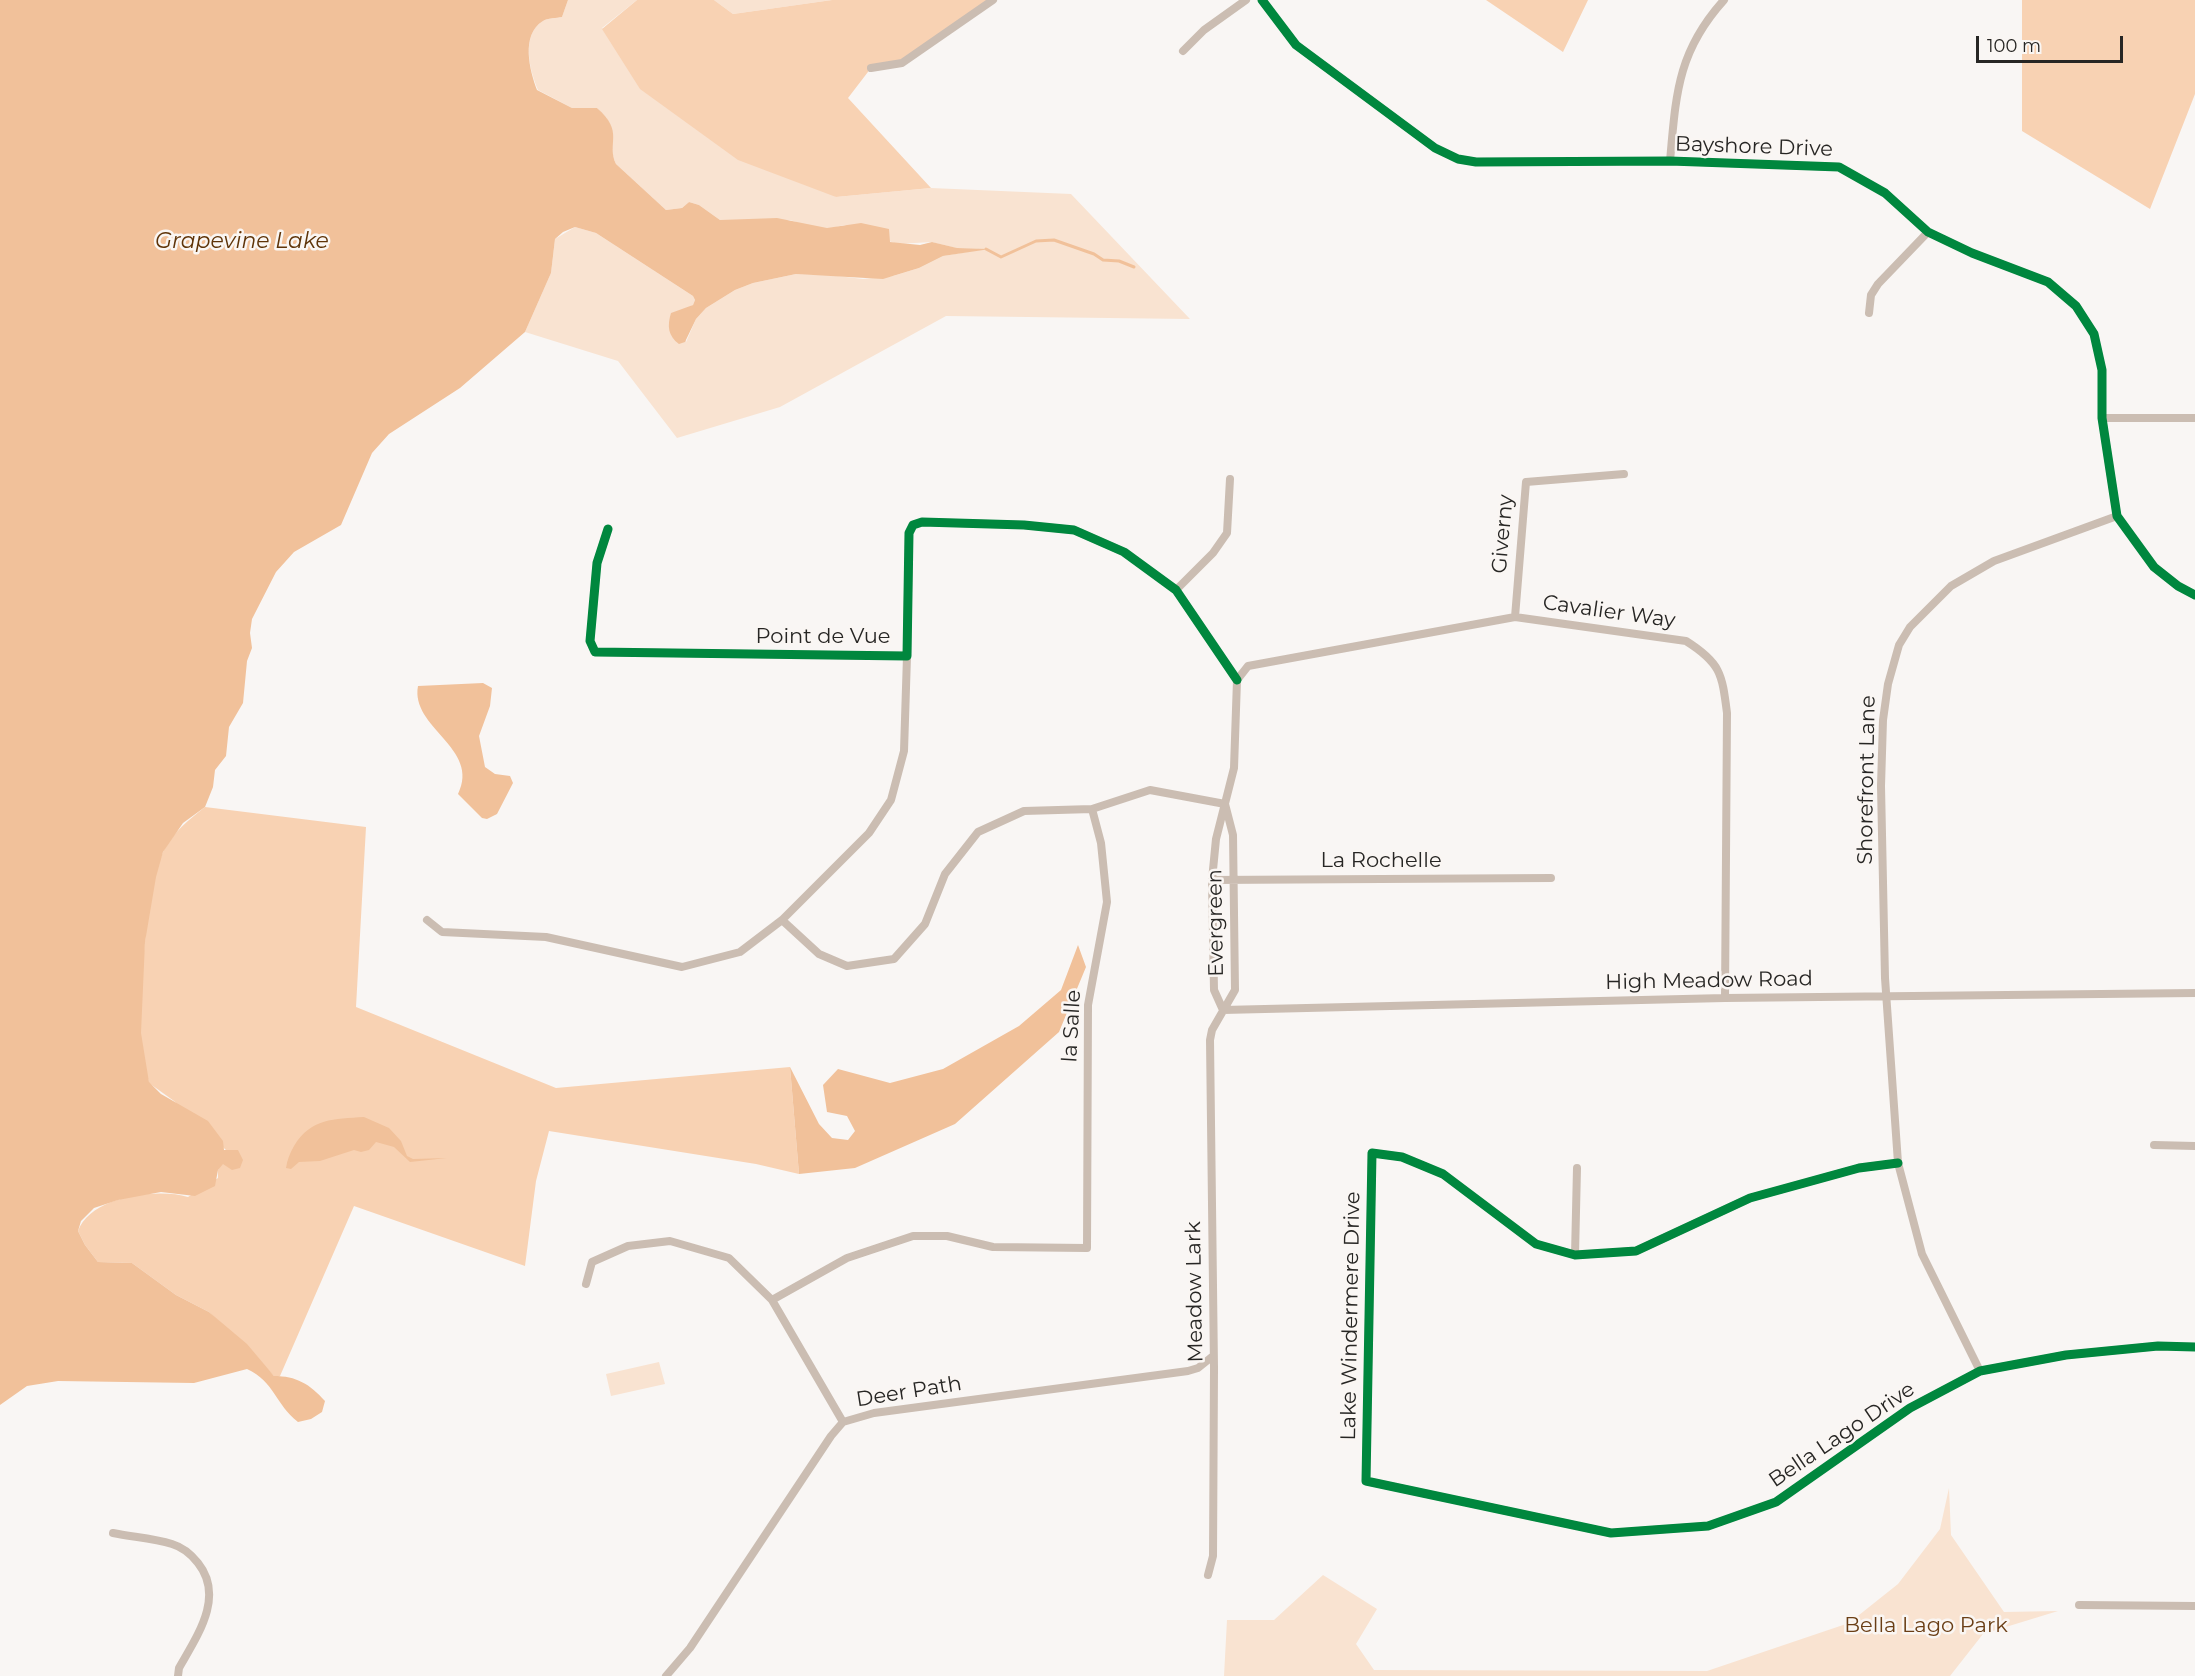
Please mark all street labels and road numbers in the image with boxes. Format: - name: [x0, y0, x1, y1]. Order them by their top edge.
- street label: Bayshore Drive: [1675, 132, 1833, 162]
- street label: Giverny: [1487, 494, 1519, 574]
- street label: Cavalier Way: [1541, 590, 1677, 634]
- street label: Point de Vue: [755, 624, 891, 650]
- street label: Shorefront Lane: [1853, 695, 1881, 865]
- street label: La Rochelle: [1320, 848, 1442, 874]
- street label: Evergreen: [1202, 869, 1230, 977]
- street label: High Meadow Road: [1605, 967, 1813, 995]
- street label: la Salle: [1058, 989, 1086, 1063]
- street label: Lake Windermere Drive: [1336, 1191, 1366, 1441]
- street label: Meadow Lark: [1181, 1221, 1209, 1363]
- street label: Deer Path: [854, 1371, 964, 1413]
- street label: Bella Lago Drive: [1764, 1377, 1920, 1493]

